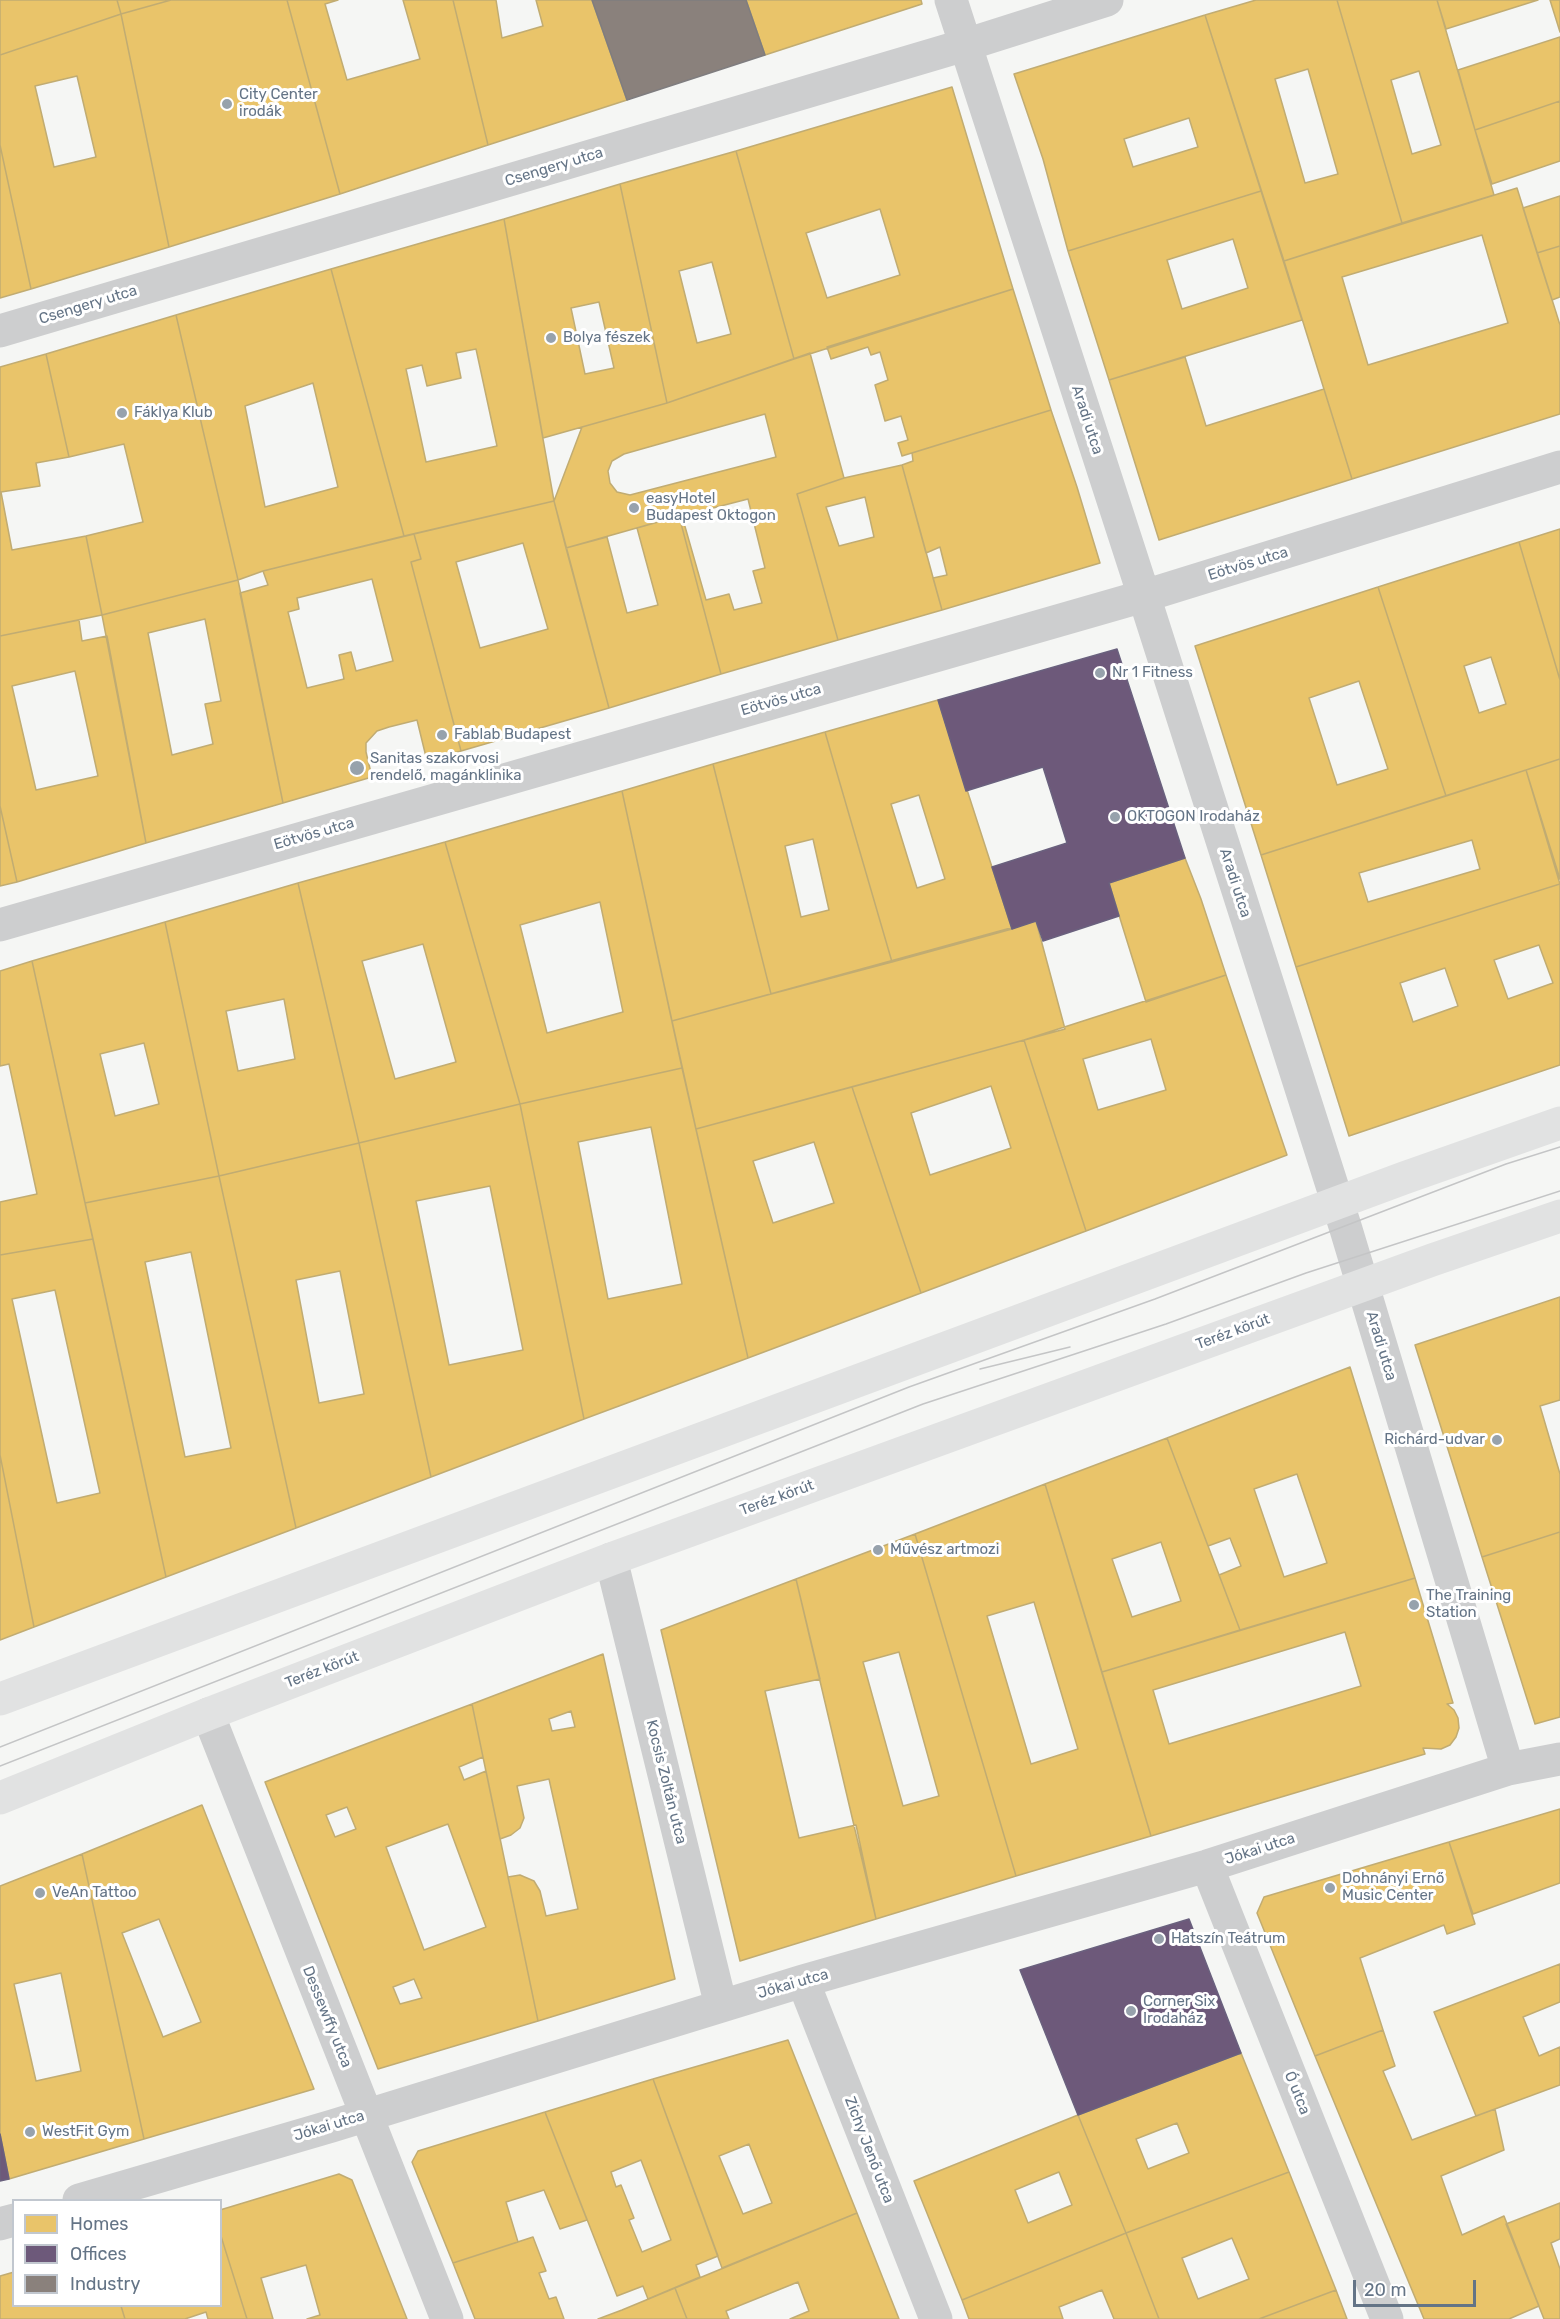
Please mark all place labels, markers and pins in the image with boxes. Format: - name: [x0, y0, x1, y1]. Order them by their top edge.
- place label: City Center irodák: [239, 86, 318, 121]
- marker: City Center irodák: [220, 97, 234, 111]
- place label: Bolya fészek: [563, 329, 651, 347]
- marker: Bolya fészek: [544, 331, 558, 345]
- place label: Fáklya Klub: [134, 404, 213, 422]
- marker: Fáklya Klub: [115, 406, 129, 420]
- place label: easyHotel Budapest Oktogon: [646, 490, 776, 525]
- marker: easyHotel Budapest Oktogon: [627, 501, 641, 515]
- place label: Nr 1 Fitness: [1112, 664, 1193, 682]
- marker: Nr 1 Fitness: [1093, 666, 1107, 680]
- place label: Fablab Budapest: [454, 726, 571, 744]
- marker: Fablab Budapest: [435, 728, 449, 742]
- place label: Sanitas szakorvosi rendelő, magánklinika: [370, 750, 521, 785]
- marker: Sanitas szakorvosi rendelő, magánklinika: [348, 759, 366, 777]
- place label: OKTOGON Irodaház: [1127, 808, 1260, 826]
- marker: OKTOGON Irodaház: [1108, 810, 1122, 824]
- place label: Richárd-udvar: [1384, 1431, 1485, 1449]
- marker: Richárd-udvar: [1490, 1433, 1504, 1447]
- place label: Művész artmozi: [890, 1541, 999, 1559]
- marker: Művész artmozi: [871, 1543, 885, 1557]
- place label: The Training Station: [1426, 1587, 1511, 1622]
- marker: The Training Station: [1407, 1598, 1421, 1612]
- place label: Dohnányi Ernő Music Center: [1342, 1870, 1444, 1905]
- marker: Dohnányi Ernő Music Center: [1323, 1881, 1337, 1895]
- place label: VeAn Tattoo: [52, 1884, 137, 1902]
- marker: VeAn Tattoo: [33, 1886, 47, 1900]
- place label: Hatszín Teátrum: [1171, 1930, 1285, 1948]
- marker: Hatszín Teátrum: [1152, 1932, 1166, 1946]
- place label: Corner Six Irodaház: [1143, 1993, 1215, 2028]
- marker: Corner Six Irodaház: [1124, 2004, 1138, 2018]
- place label: WestFit Gym: [42, 2123, 129, 2141]
- marker: WestFit Gym: [23, 2125, 37, 2139]

